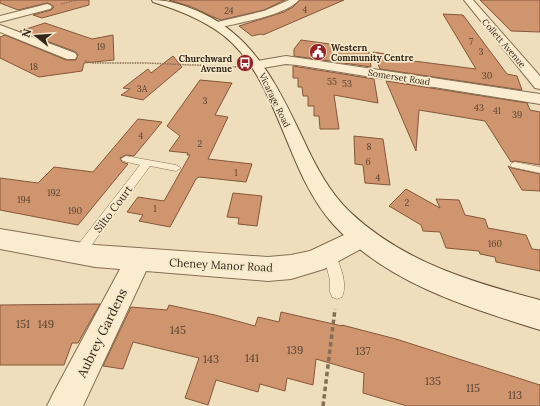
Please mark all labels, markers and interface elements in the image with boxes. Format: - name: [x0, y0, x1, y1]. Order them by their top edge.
- house number: 4: [303, 4, 308, 15]
- house number: 24: [224, 5, 234, 16]
- north arrow: [16, 16, 56, 56]
- street label: Collett Avenue: [480, 16, 528, 70]
- text: N: [18, 26, 35, 39]
- house number: 7: [469, 36, 473, 47]
- house number: 19: [97, 41, 105, 52]
- public building icon: Western Community Centre: [308, 42, 328, 62]
- place label: Western Community Centre: [331, 42, 414, 63]
- house number: 3: [478, 46, 484, 57]
- place label: Churchward Avenue: [179, 53, 233, 74]
- bus stop icon: Churchward Avenue: [235, 53, 255, 73]
- house number: 18: [30, 61, 38, 72]
- street label: Somerset Road: [367, 67, 432, 87]
- street label: Vicarage Road: [257, 70, 293, 130]
- house number: 30: [482, 70, 493, 81]
- house number: 55: [327, 76, 337, 87]
- house number: 53: [342, 78, 352, 89]
- house number: 3A: [137, 83, 148, 94]
- house number: 3: [202, 95, 208, 106]
- house number: 43: [474, 102, 484, 113]
- house number: 41: [493, 105, 501, 116]
- house number: 39: [512, 109, 522, 120]
- house number: 4: [139, 130, 144, 141]
- house number: 2: [198, 138, 203, 149]
- house number: 8: [366, 141, 372, 152]
- house number: 6: [365, 156, 371, 167]
- house number: 1: [234, 167, 238, 178]
- house number: 4: [376, 172, 381, 183]
- street label: Silto Court: [91, 182, 136, 235]
- house number: 192: [47, 187, 61, 198]
- house number: 194: [17, 194, 31, 205]
- house number: 2: [405, 197, 410, 208]
- house number: 1: [153, 203, 157, 214]
- house number: 190: [68, 205, 82, 216]
- house number: 160: [488, 238, 502, 249]
- street label: Cheney Manor Road: [169, 255, 274, 275]
- street label: Aubrey Gardens: [73, 286, 131, 381]
- house number: 151: [16, 317, 30, 331]
- house number: 149: [38, 317, 54, 331]
- house number: 145: [170, 323, 186, 337]
- house number: 139: [287, 343, 303, 357]
- house number: 137: [356, 344, 370, 358]
- house number: 141: [245, 351, 259, 365]
- house number: 143: [203, 352, 219, 366]
- house number: 135: [425, 374, 441, 388]
- house number: 115: [466, 381, 480, 395]
- house number: 113: [508, 388, 522, 402]

